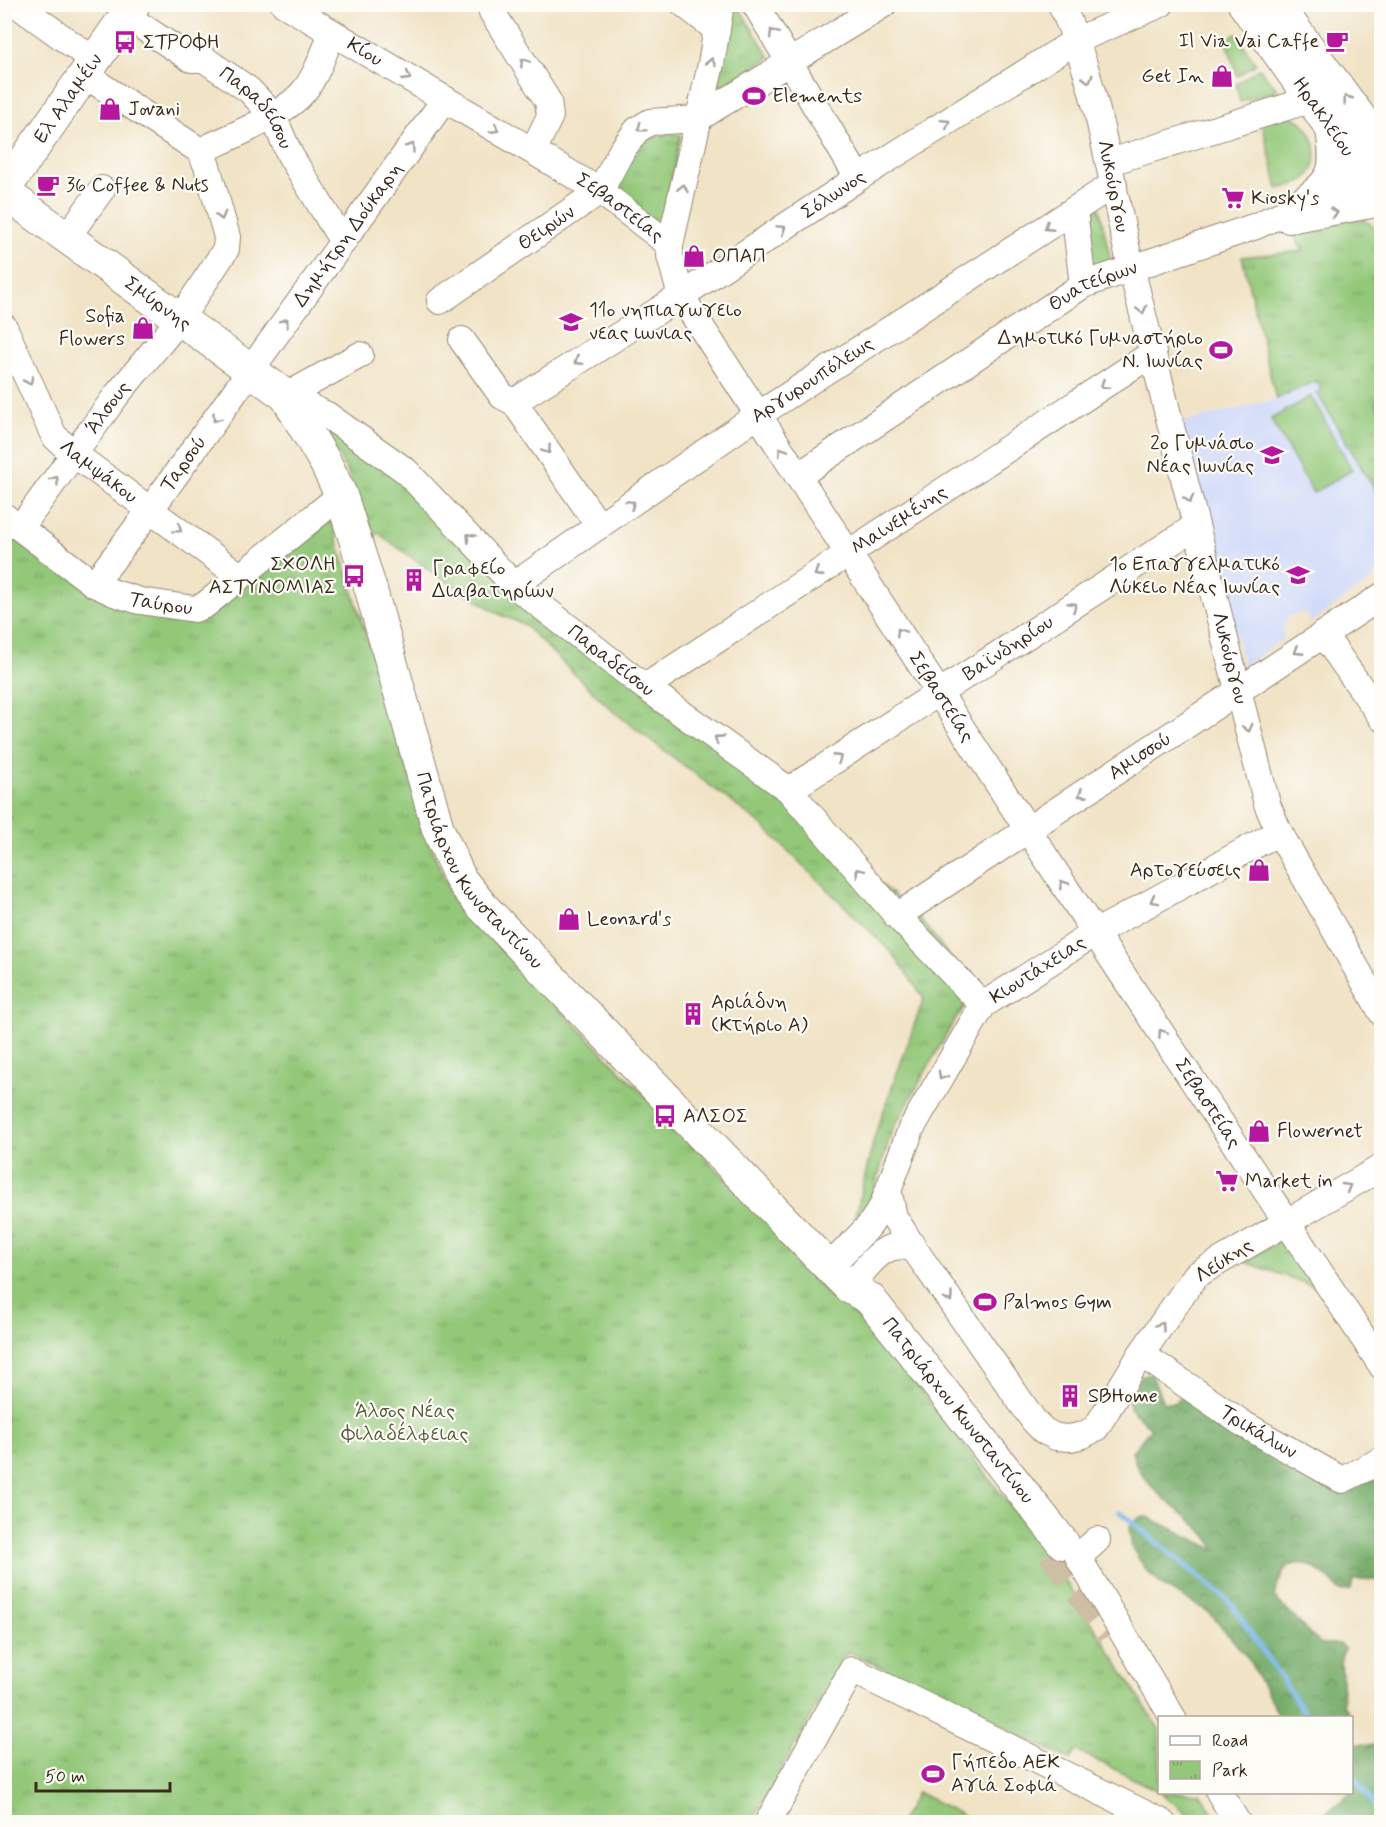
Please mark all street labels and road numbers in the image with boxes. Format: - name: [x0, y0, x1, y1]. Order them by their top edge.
- street label: Κίου: [342, 31, 388, 73]
- street label: Ελ Αλαμέιν: [27, 48, 109, 149]
- street label: Παραδείσου: [214, 60, 299, 153]
- street label: Ηρακλείου: [1286, 71, 1361, 162]
- street label: Λυκούργου: [1091, 137, 1136, 235]
- street label: Δημήτρη Δούκαρη: [287, 157, 409, 312]
- street label: Σόλωνος: [796, 163, 871, 226]
- street label: Σεβαστείας: [571, 166, 670, 249]
- street label: Θειρών: [512, 199, 580, 257]
- street label: Θυατείρων: [1043, 254, 1141, 318]
- street label: Σμύρνης: [119, 270, 197, 337]
- street label: Αργυρουπόλεως: [746, 330, 879, 429]
- street label: Άλσους: [79, 375, 137, 439]
- street label: Ταρσού: [154, 430, 213, 497]
- street label: Λαμψάκου: [53, 434, 143, 510]
- street label: Μαινεμένης: [846, 478, 952, 561]
- street label: Ταύρου: [126, 585, 194, 622]
- street label: Βαϊνδηρίου: [957, 609, 1059, 687]
- street label: Λυκούργου: [1205, 609, 1255, 707]
- street label: Παραδείσου: [562, 618, 660, 703]
- street label: Σεβαστείας: [902, 646, 981, 748]
- street label: Αμισσού: [1103, 725, 1177, 786]
- street label: Πατριάρχου Κωνσταντίνου: [409, 769, 549, 975]
- street label: Κιουτάχειας: [985, 929, 1091, 1011]
- street label: Σεβαστείας: [1168, 1053, 1248, 1154]
- street label: Λεύκης: [1190, 1232, 1258, 1290]
- street label: Πατριάρχου Κωνσταντίνου: [876, 1311, 1041, 1510]
- street label: Τρικάλων: [1215, 1398, 1302, 1465]

